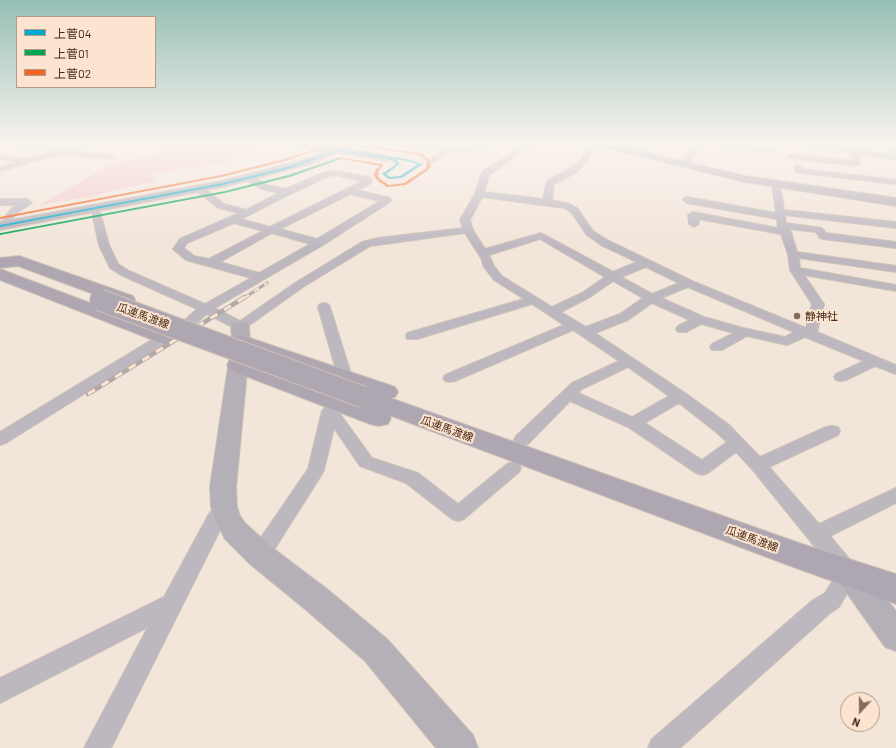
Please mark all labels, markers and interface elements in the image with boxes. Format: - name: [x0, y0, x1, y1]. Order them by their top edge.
- legend: [16, 16, 156, 88]
- text: 上菅04: [54, 26, 91, 40]
- text: 上菅01: [54, 46, 89, 60]
- text: 上菅02: [54, 66, 91, 80]
- street label: 瓜連馬渡線: [115, 300, 171, 332]
- place label: 静神社: [805, 309, 838, 323]
- marker: 静神社: [792, 311, 802, 321]
- street label: 瓜連馬渡線: [419, 413, 475, 445]
- street label: 瓜連馬渡線: [724, 523, 780, 555]
- north arrow: [840, 692, 880, 732]
- text: N: [850, 715, 862, 730]

